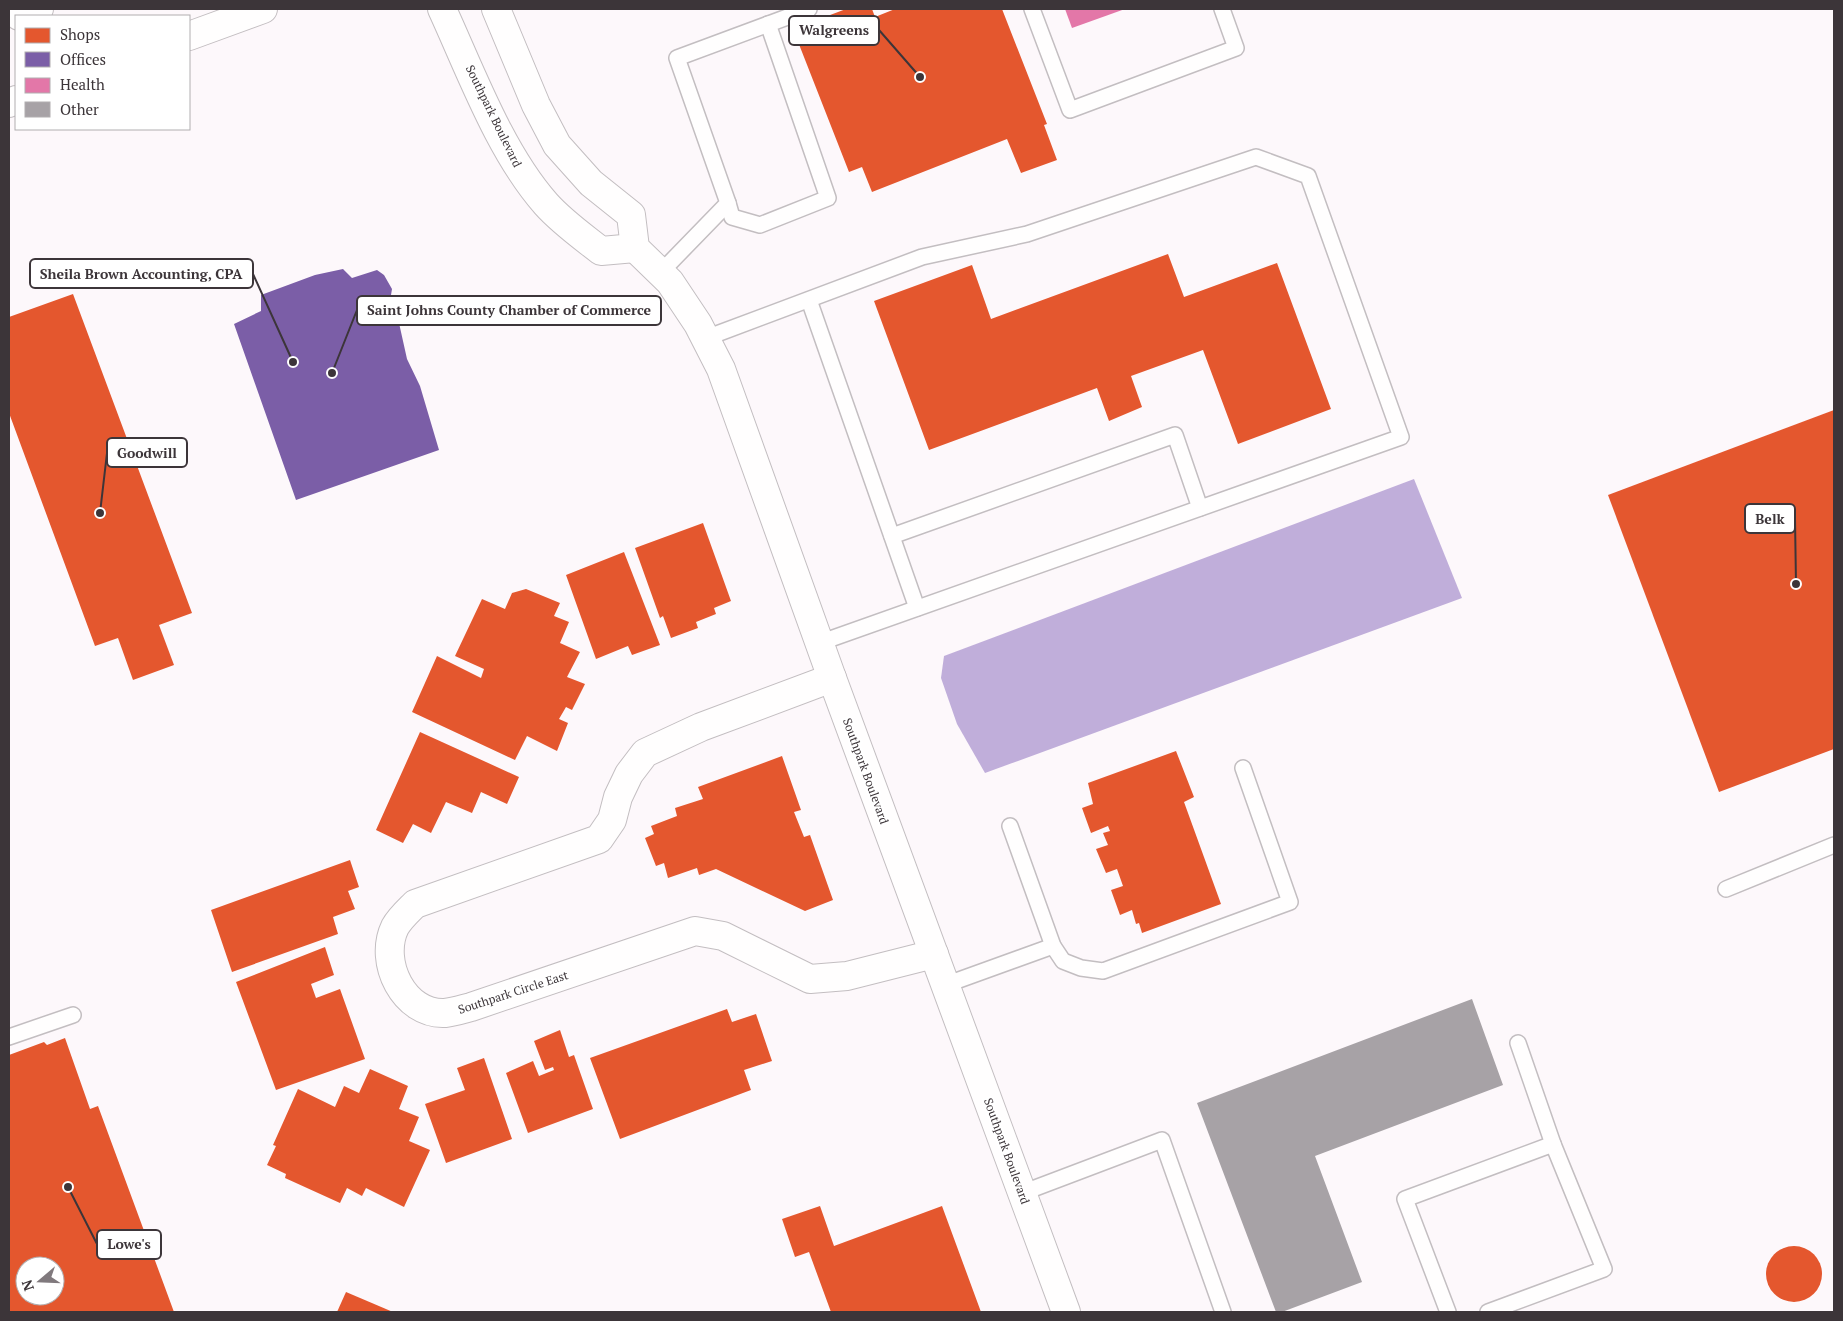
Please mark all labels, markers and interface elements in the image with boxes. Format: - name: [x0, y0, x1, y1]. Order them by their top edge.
- legend: [15, 15, 190, 130]
- callout: Walgreens: [789, 16, 879, 45]
- text: Walgreens: [799, 20, 869, 39]
- text: Shops: [60, 24, 100, 44]
- text: Offices: [60, 49, 106, 69]
- street label: Southpark Boulevard: [463, 62, 525, 170]
- text: Health: [60, 74, 105, 94]
- text: Other: [60, 99, 99, 119]
- callout: Sheila Brown Accounting, CPA: [30, 259, 253, 288]
- text: Sheila Brown Accounting, CPA: [40, 264, 243, 283]
- callout: Saint Johns County Chamber of Commerce: [357, 296, 661, 325]
- text: Saint Johns County Chamber of Commerce: [367, 300, 652, 319]
- callout: Goodwill: [107, 438, 187, 467]
- text: Goodwill: [117, 443, 177, 462]
- callout: Belk: [1745, 504, 1795, 533]
- text: Belk: [1755, 509, 1786, 528]
- street label: Southpark Boulevard: [840, 716, 892, 826]
- street label: Southpark Circle East: [456, 967, 570, 1017]
- street label: Southpark Boulevard: [981, 1096, 1033, 1206]
- callout: Lowe's: [97, 1230, 161, 1259]
- text: Lowe's: [107, 1234, 151, 1253]
- north arrow: [15, 1256, 65, 1306]
- text: N: [16, 1277, 38, 1294]

